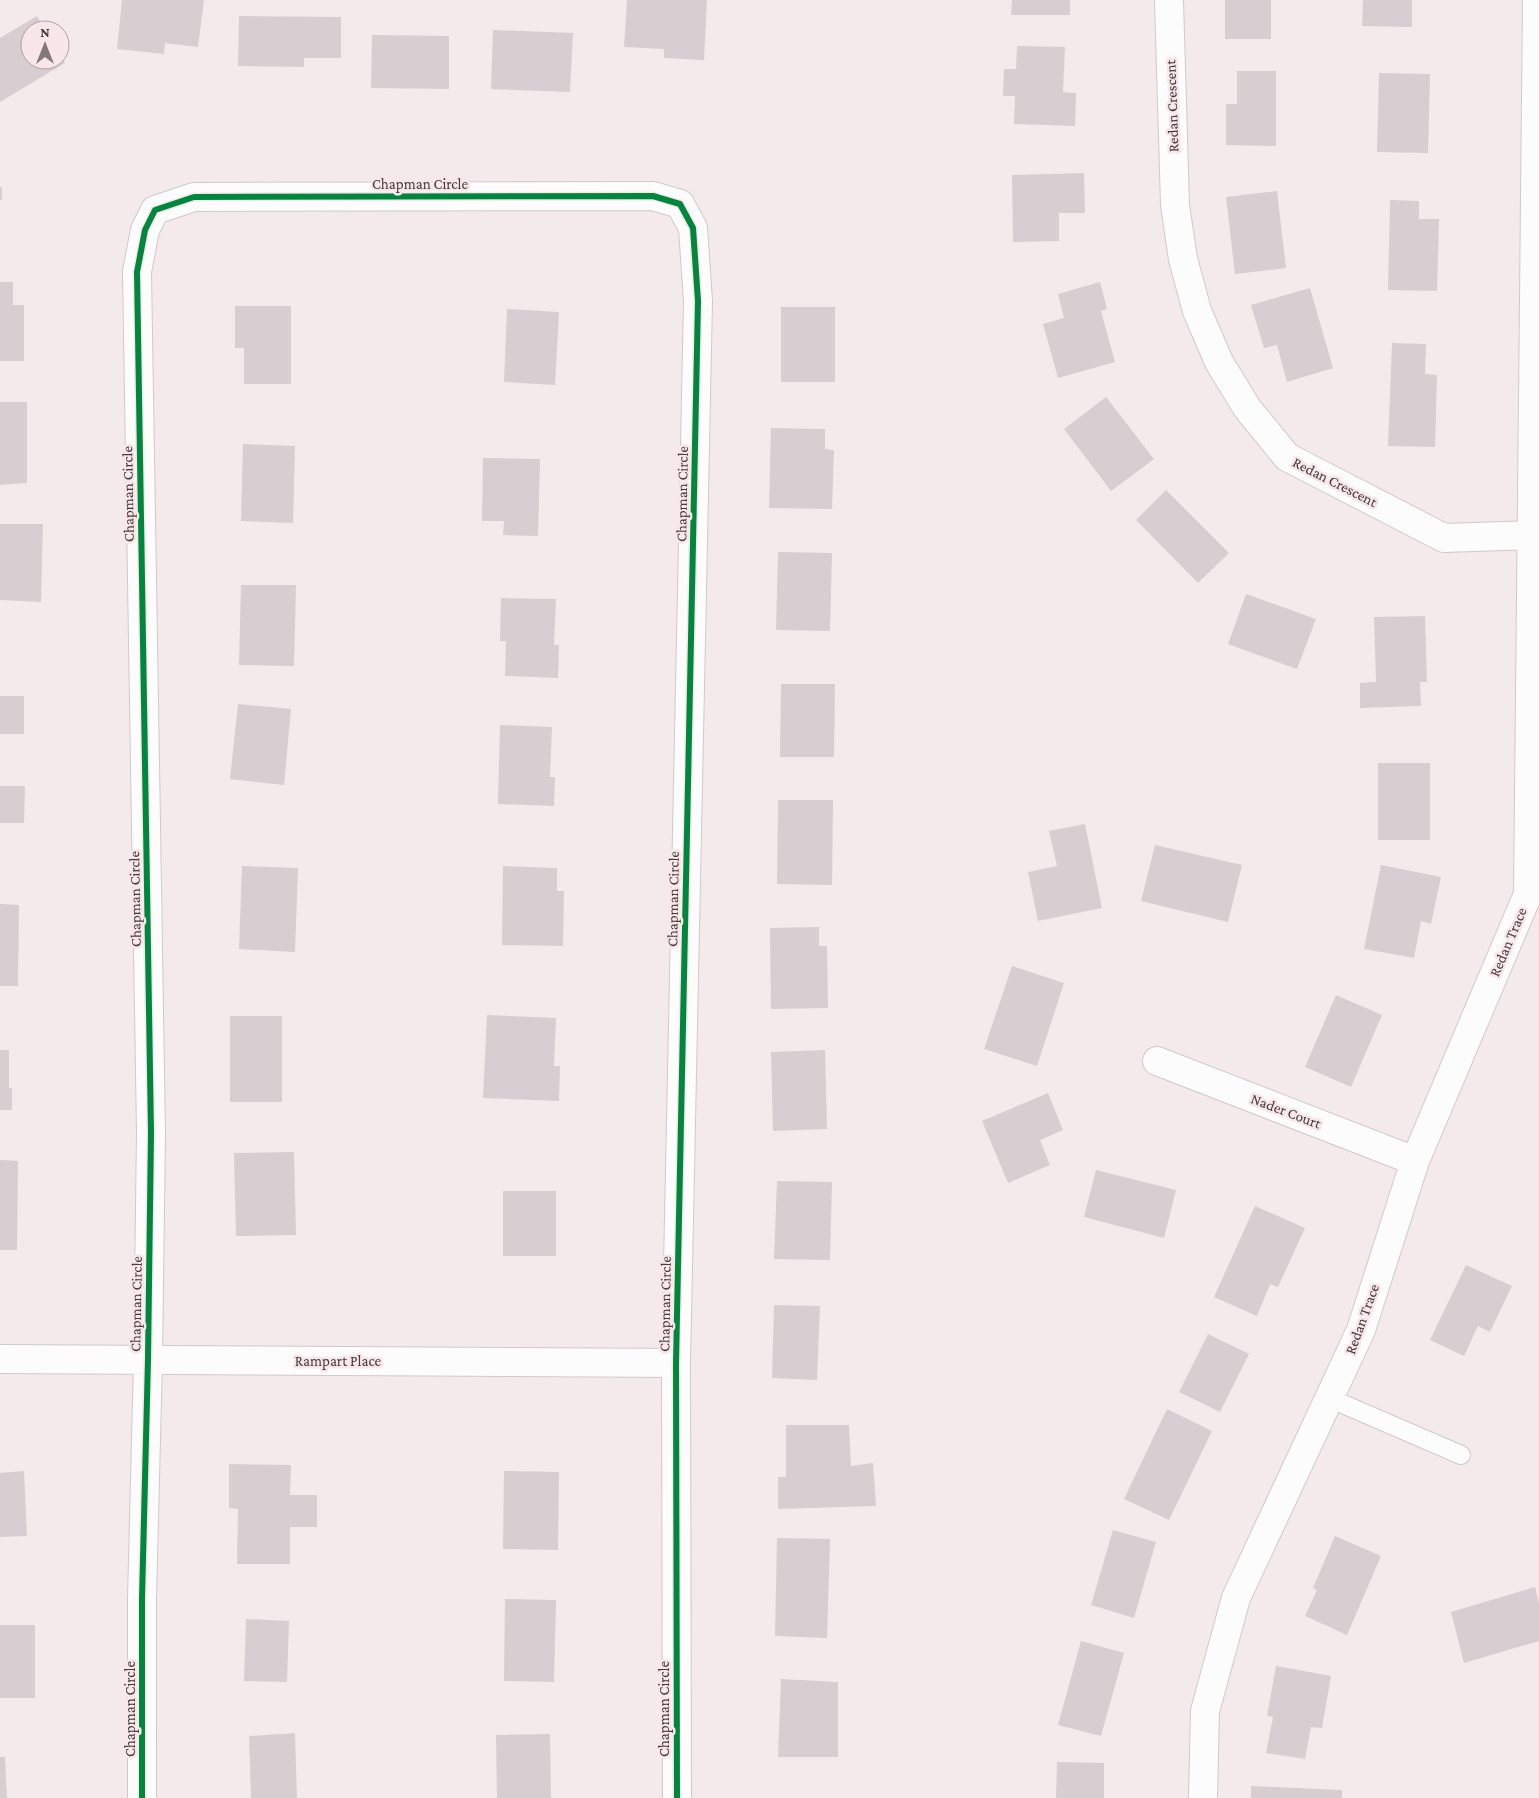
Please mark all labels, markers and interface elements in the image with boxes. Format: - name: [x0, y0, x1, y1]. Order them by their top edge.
- north arrow: [20, 20, 70, 70]
- text: N: [40, 24, 50, 40]
- street label: Redan Crescent: [1162, 58, 1182, 153]
- street label: Chapman Circle: [372, 176, 468, 193]
- street label: Chapman Circle: [119, 445, 138, 542]
- street label: Chapman Circle: [673, 445, 692, 542]
- street label: Redan Crescent: [1290, 454, 1381, 511]
- street label: Chapman Circle: [126, 850, 145, 947]
- street label: Chapman Circle: [664, 850, 683, 947]
- street label: Redan Trace: [1486, 905, 1530, 979]
- street label: Nader Court: [1249, 1090, 1324, 1132]
- street label: Chapman Circle: [127, 1255, 146, 1352]
- street label: Chapman Circle: [656, 1255, 675, 1352]
- street label: Redan Trace: [1342, 1281, 1382, 1356]
- street label: Rampart Place: [295, 1353, 382, 1370]
- street label: Chapman Circle: [122, 1661, 139, 1757]
- street label: Chapman Circle: [656, 1661, 673, 1757]

